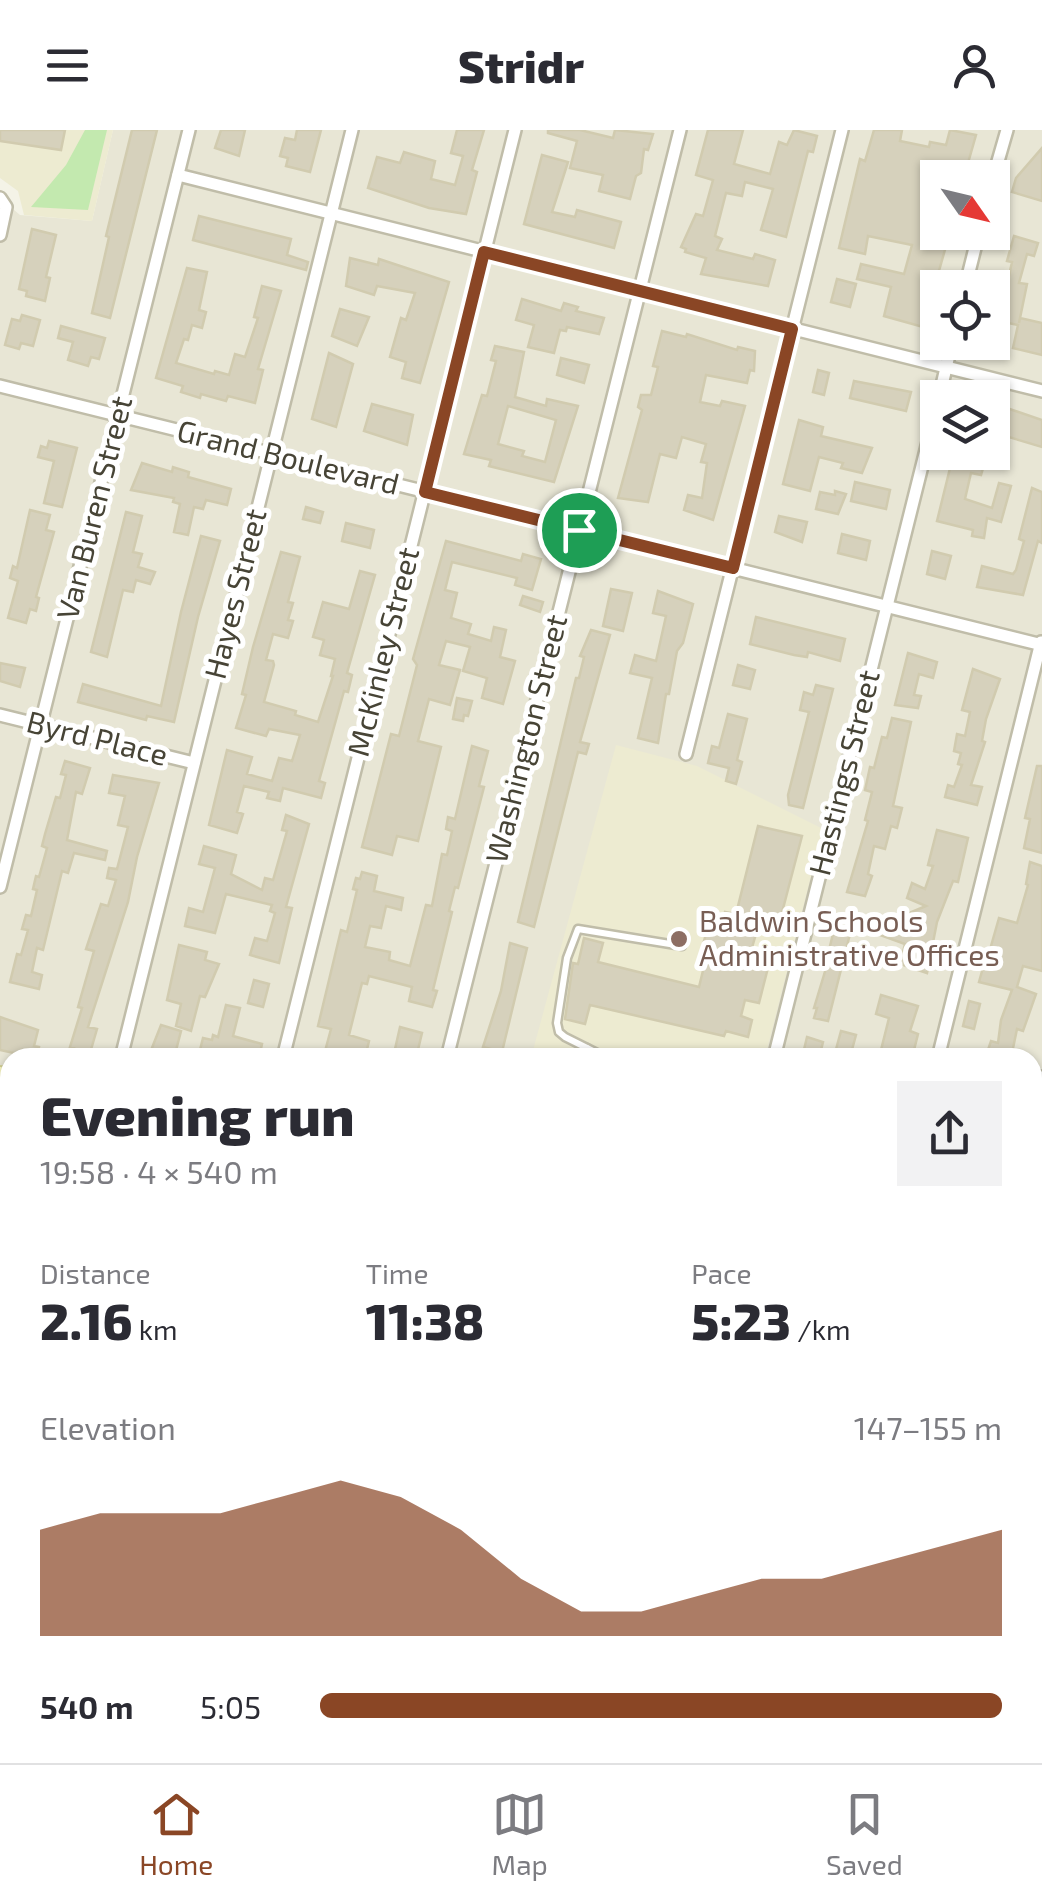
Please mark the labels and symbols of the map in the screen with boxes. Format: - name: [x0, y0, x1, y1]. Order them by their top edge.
- north arrow: [920, 160, 1010, 250]
- street label: Van Buren Street: [48, 392, 138, 623]
- street label: Grand Boulevard: [174, 411, 403, 501]
- pin: [537, 488, 622, 573]
- street label: Hayes Street: [196, 505, 273, 682]
- street label: McKinley Street: [339, 543, 425, 760]
- street label: Washington Street: [477, 611, 573, 866]
- street label: Hastings Street: [800, 666, 886, 879]
- street label: Byrd Place: [23, 702, 172, 772]
- place label: Baldwin Schools Administrative Offices: [699, 902, 1000, 972]
- marker: Baldwin Schools Administrative Offices: [668, 928, 690, 950]

